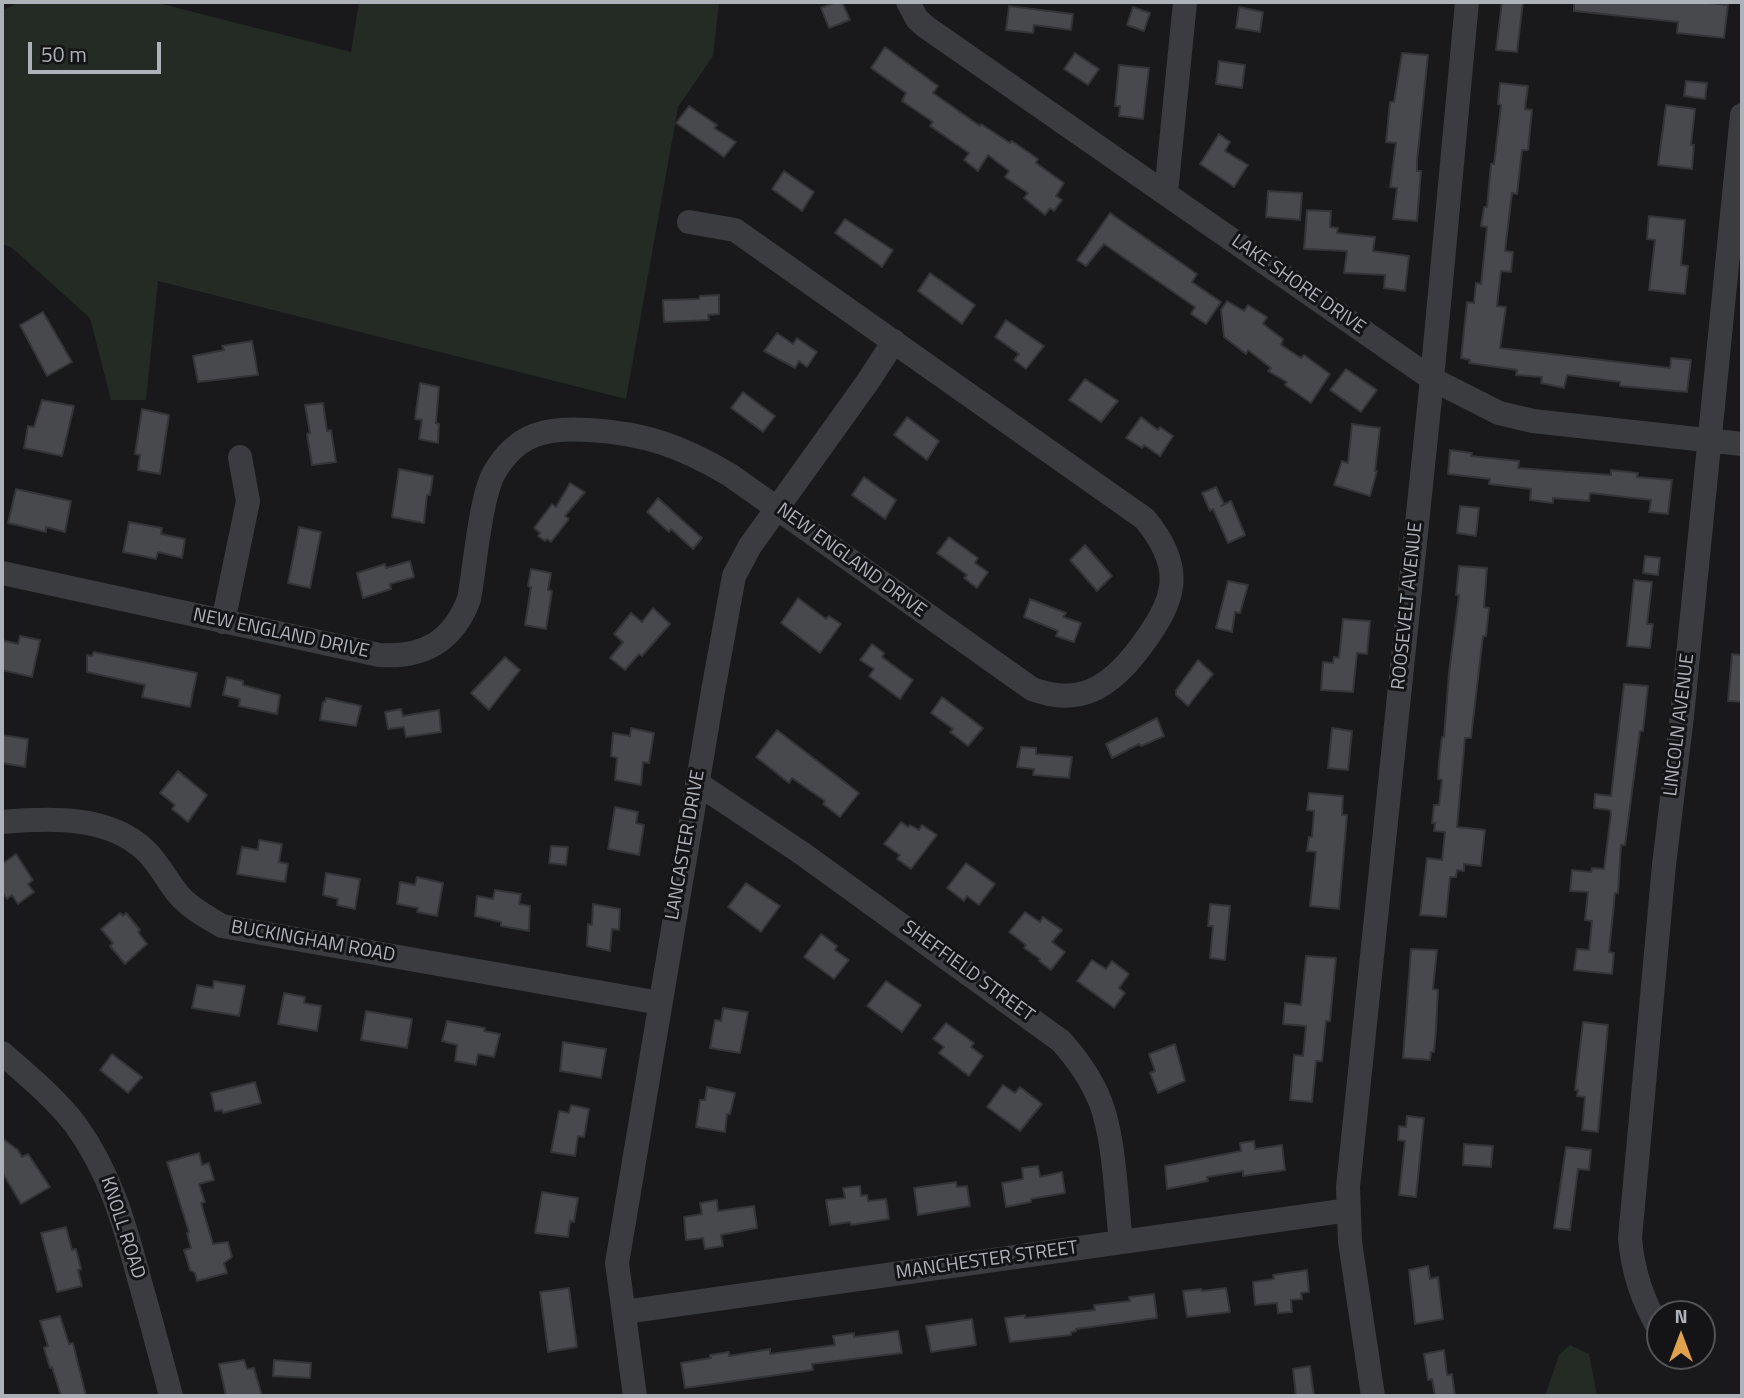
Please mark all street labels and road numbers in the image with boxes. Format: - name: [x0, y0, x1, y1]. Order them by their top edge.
- street label: LAKE SHORE DRIVE: [1227, 230, 1369, 340]
- street label: NEW ENGLAND DRIVE: [772, 499, 930, 623]
- street label: ROOSEVELT AVENUE: [1388, 521, 1428, 691]
- street label: NEW ENGLAND DRIVE: [191, 604, 371, 664]
- street label: LINCOLN AVENUE: [1660, 652, 1700, 798]
- street label: LANCASTER DRIVE: [662, 768, 710, 922]
- street label: BUCKINGHAM ROAD: [229, 916, 397, 968]
- street label: SHEFFIELD STREET: [898, 917, 1038, 1027]
- street label: KNOLL ROAD: [95, 1174, 149, 1282]
- street label: MANCHESTER STREET: [895, 1237, 1079, 1285]

